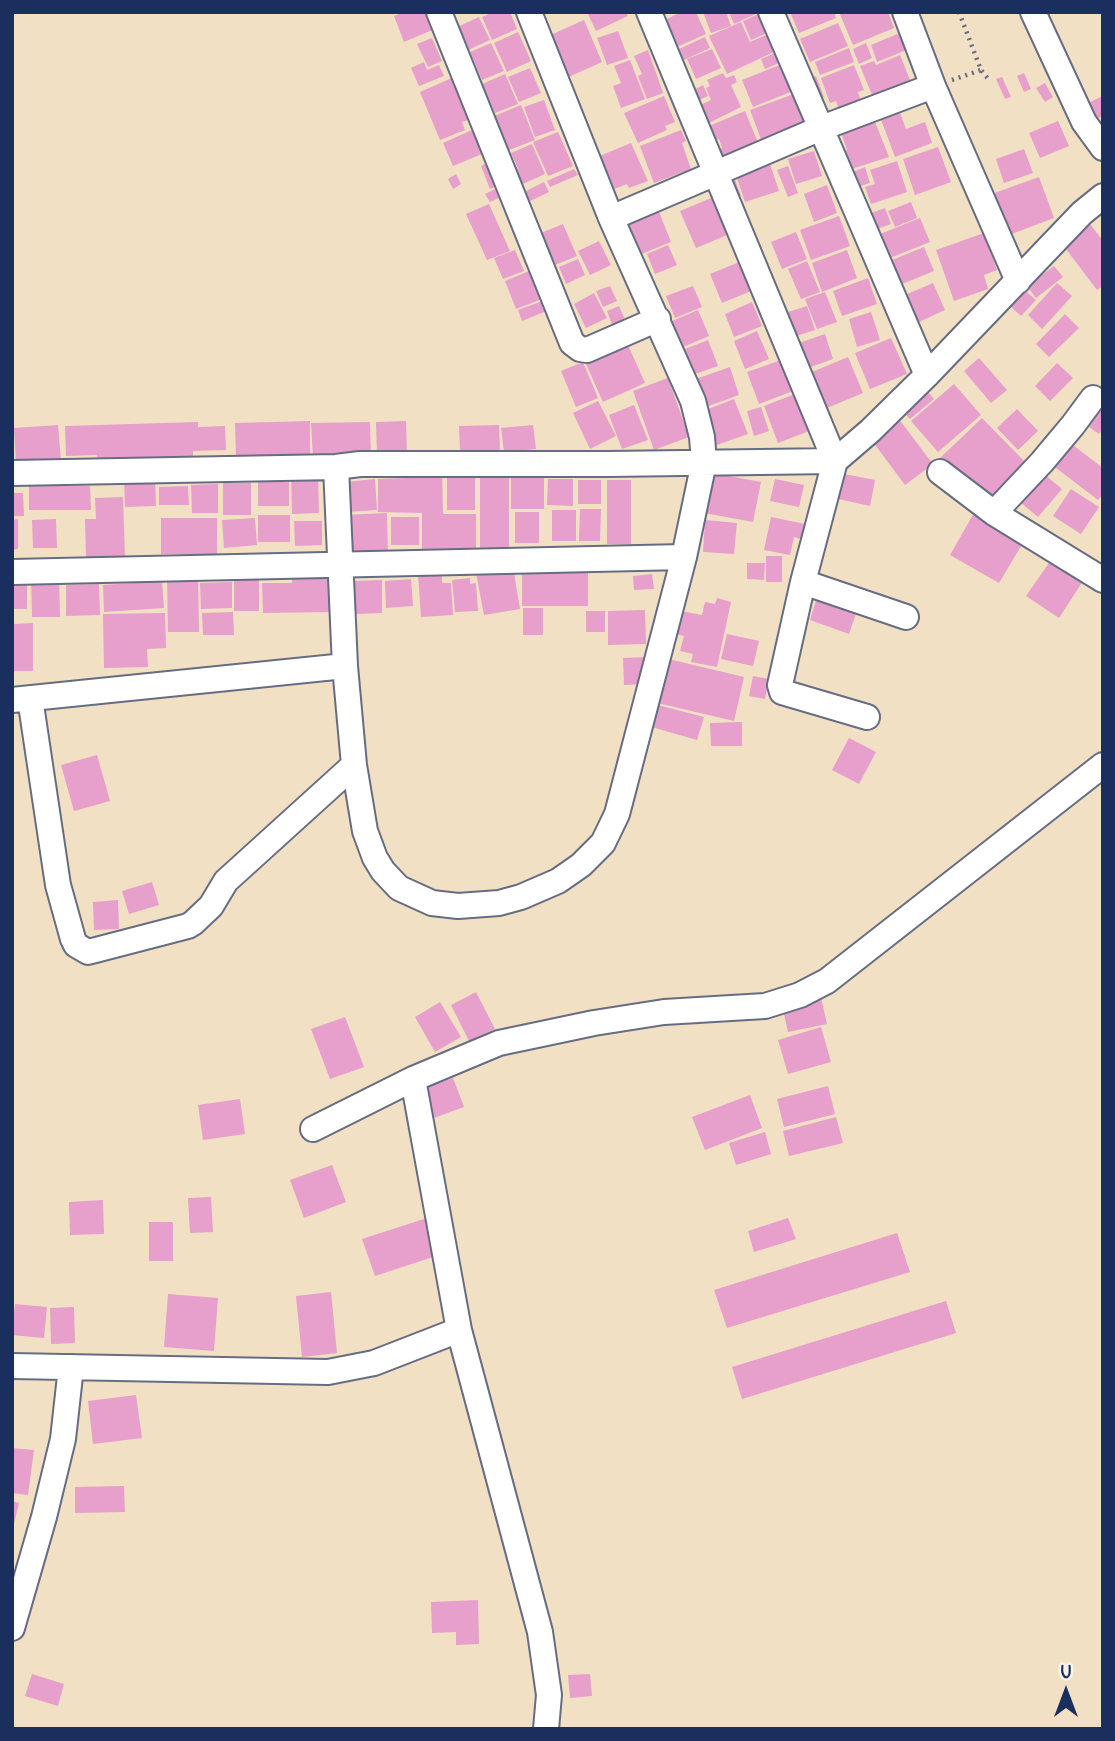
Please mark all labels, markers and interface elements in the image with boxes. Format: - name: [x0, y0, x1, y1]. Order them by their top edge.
- north arrow: [1031, 1657, 1101, 1727]
- text: U: [1061, 1658, 1071, 1684]

